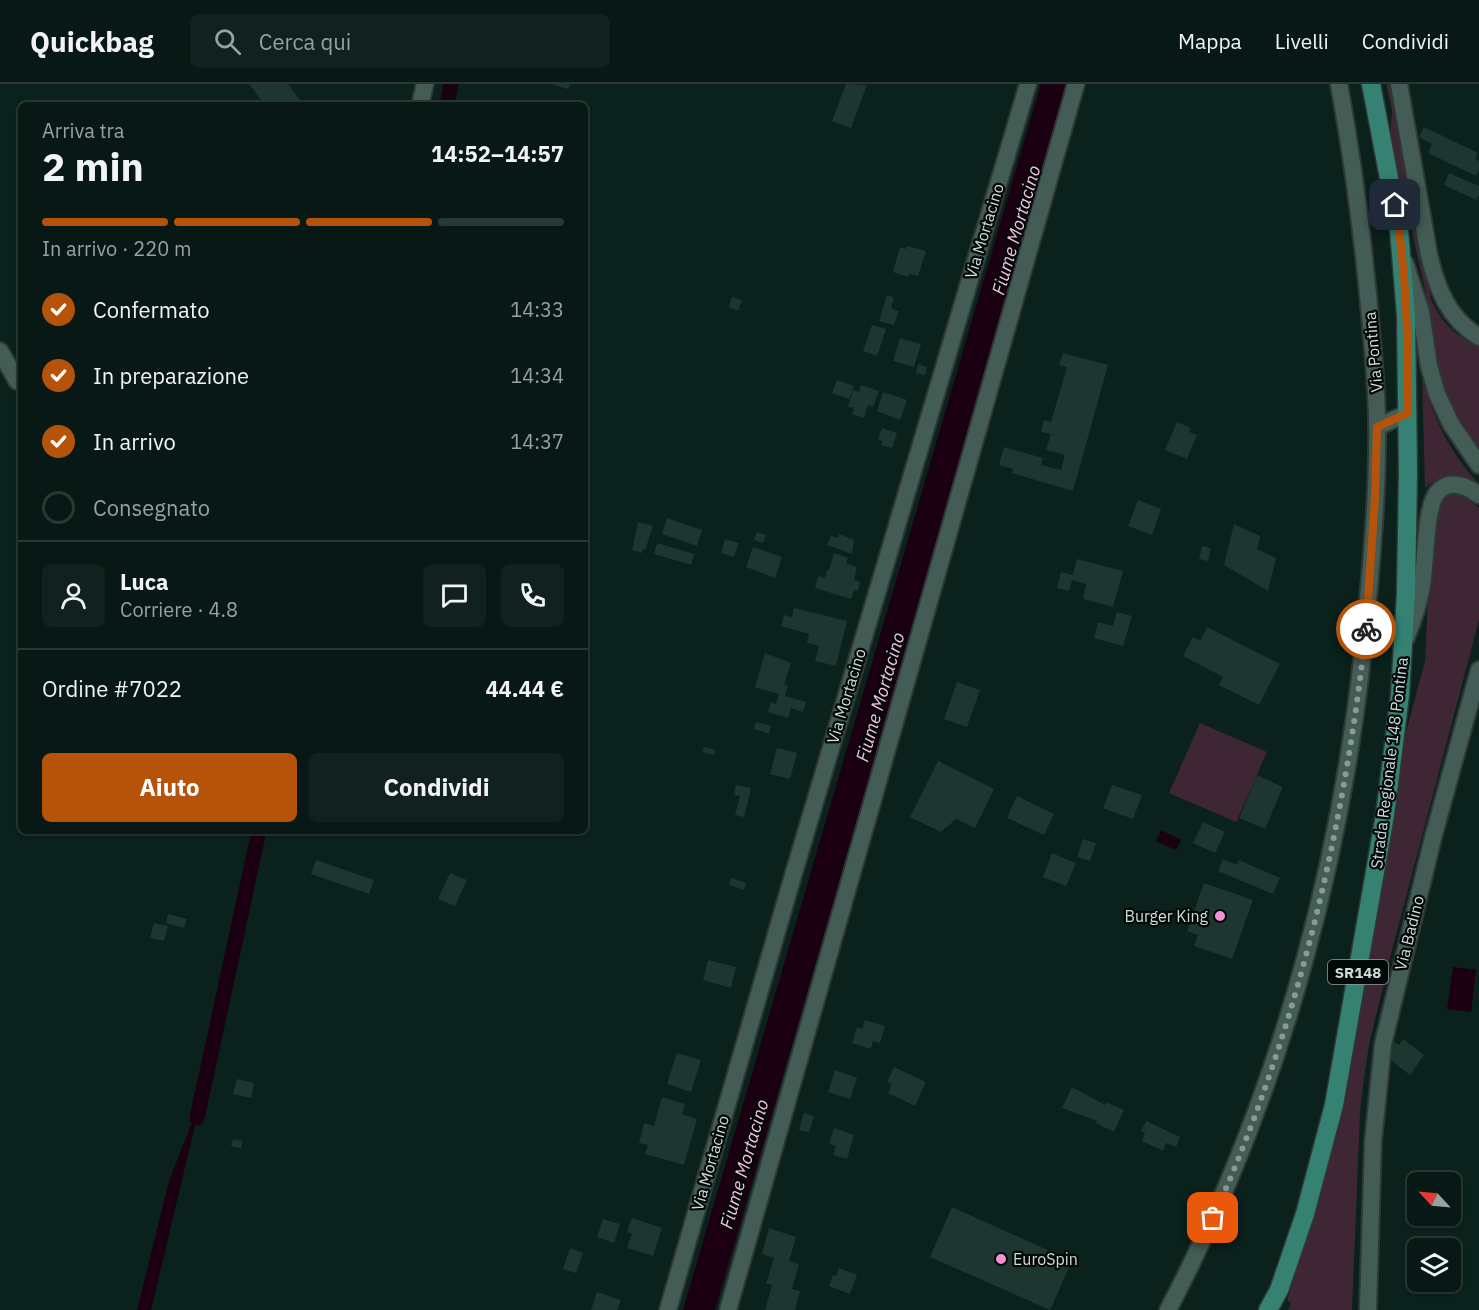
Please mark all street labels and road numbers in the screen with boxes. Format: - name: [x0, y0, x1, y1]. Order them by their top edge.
- street label: Via Mortacino: [960, 181, 1008, 281]
- street label: Via Pontina: [1359, 310, 1386, 393]
- street label: Via Mortacino: [822, 646, 870, 746]
- street label: Strada Regionale 148 Pontina: [1366, 656, 1412, 870]
- street label: Via Badino: [1390, 893, 1428, 972]
- road number: SR148: [1328, 960, 1388, 984]
- street label: Via Mortacino: [687, 1113, 733, 1213]

